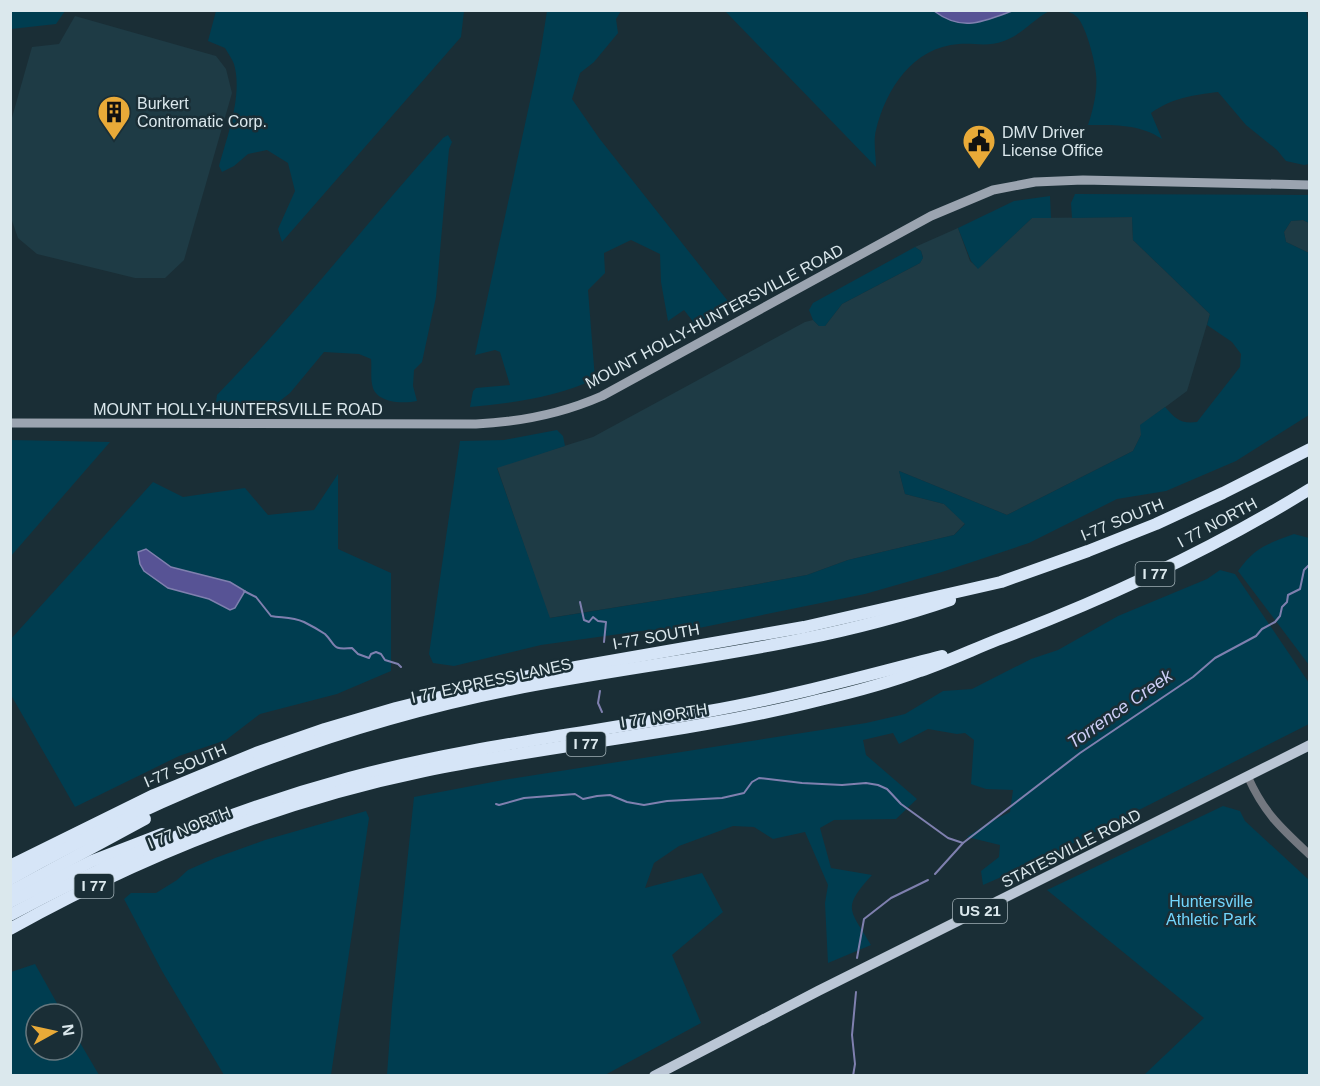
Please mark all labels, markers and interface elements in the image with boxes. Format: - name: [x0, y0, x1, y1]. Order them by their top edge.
- building icon: Burkert Contromatic Corp.: [96, 94, 132, 141]
- place label: Burkert Contromatic Corp.: [137, 95, 267, 130]
- public building icon: DMV Driver License Office: [961, 123, 997, 170]
- place label: DMV Driver License Office: [1002, 124, 1103, 159]
- street label: MOUNT HOLLY-HUNTERSVILLE ROAD: [582, 241, 846, 392]
- street label: MOUNT HOLLY-HUNTERSVILLE ROAD: [93, 401, 383, 418]
- street label: I 77 NORTH: [1175, 494, 1260, 551]
- street label: I-77 SOUTH: [1078, 495, 1166, 544]
- road number: I 77: [1136, 562, 1174, 586]
- street label: I-77 SOUTH: [611, 620, 701, 653]
- street label: I 77 EXPRESS LANES: [409, 655, 573, 706]
- water label: Torrence Creek: [1064, 665, 1177, 753]
- street label: I 77 NORTH: [619, 700, 709, 731]
- road number: I 77: [566, 732, 606, 756]
- street label: I-77 SOUTH: [141, 740, 229, 790]
- street label: I 77 NORTH: [145, 803, 233, 852]
- street label: STATESVILLE ROAD: [999, 806, 1144, 891]
- road number: I 77: [74, 874, 113, 898]
- park label: Huntersville Athletic Park: [1166, 893, 1257, 928]
- road number: US 21: [953, 899, 1007, 923]
- north arrow: [24, 1002, 84, 1062]
- text: N: [59, 1023, 78, 1037]

